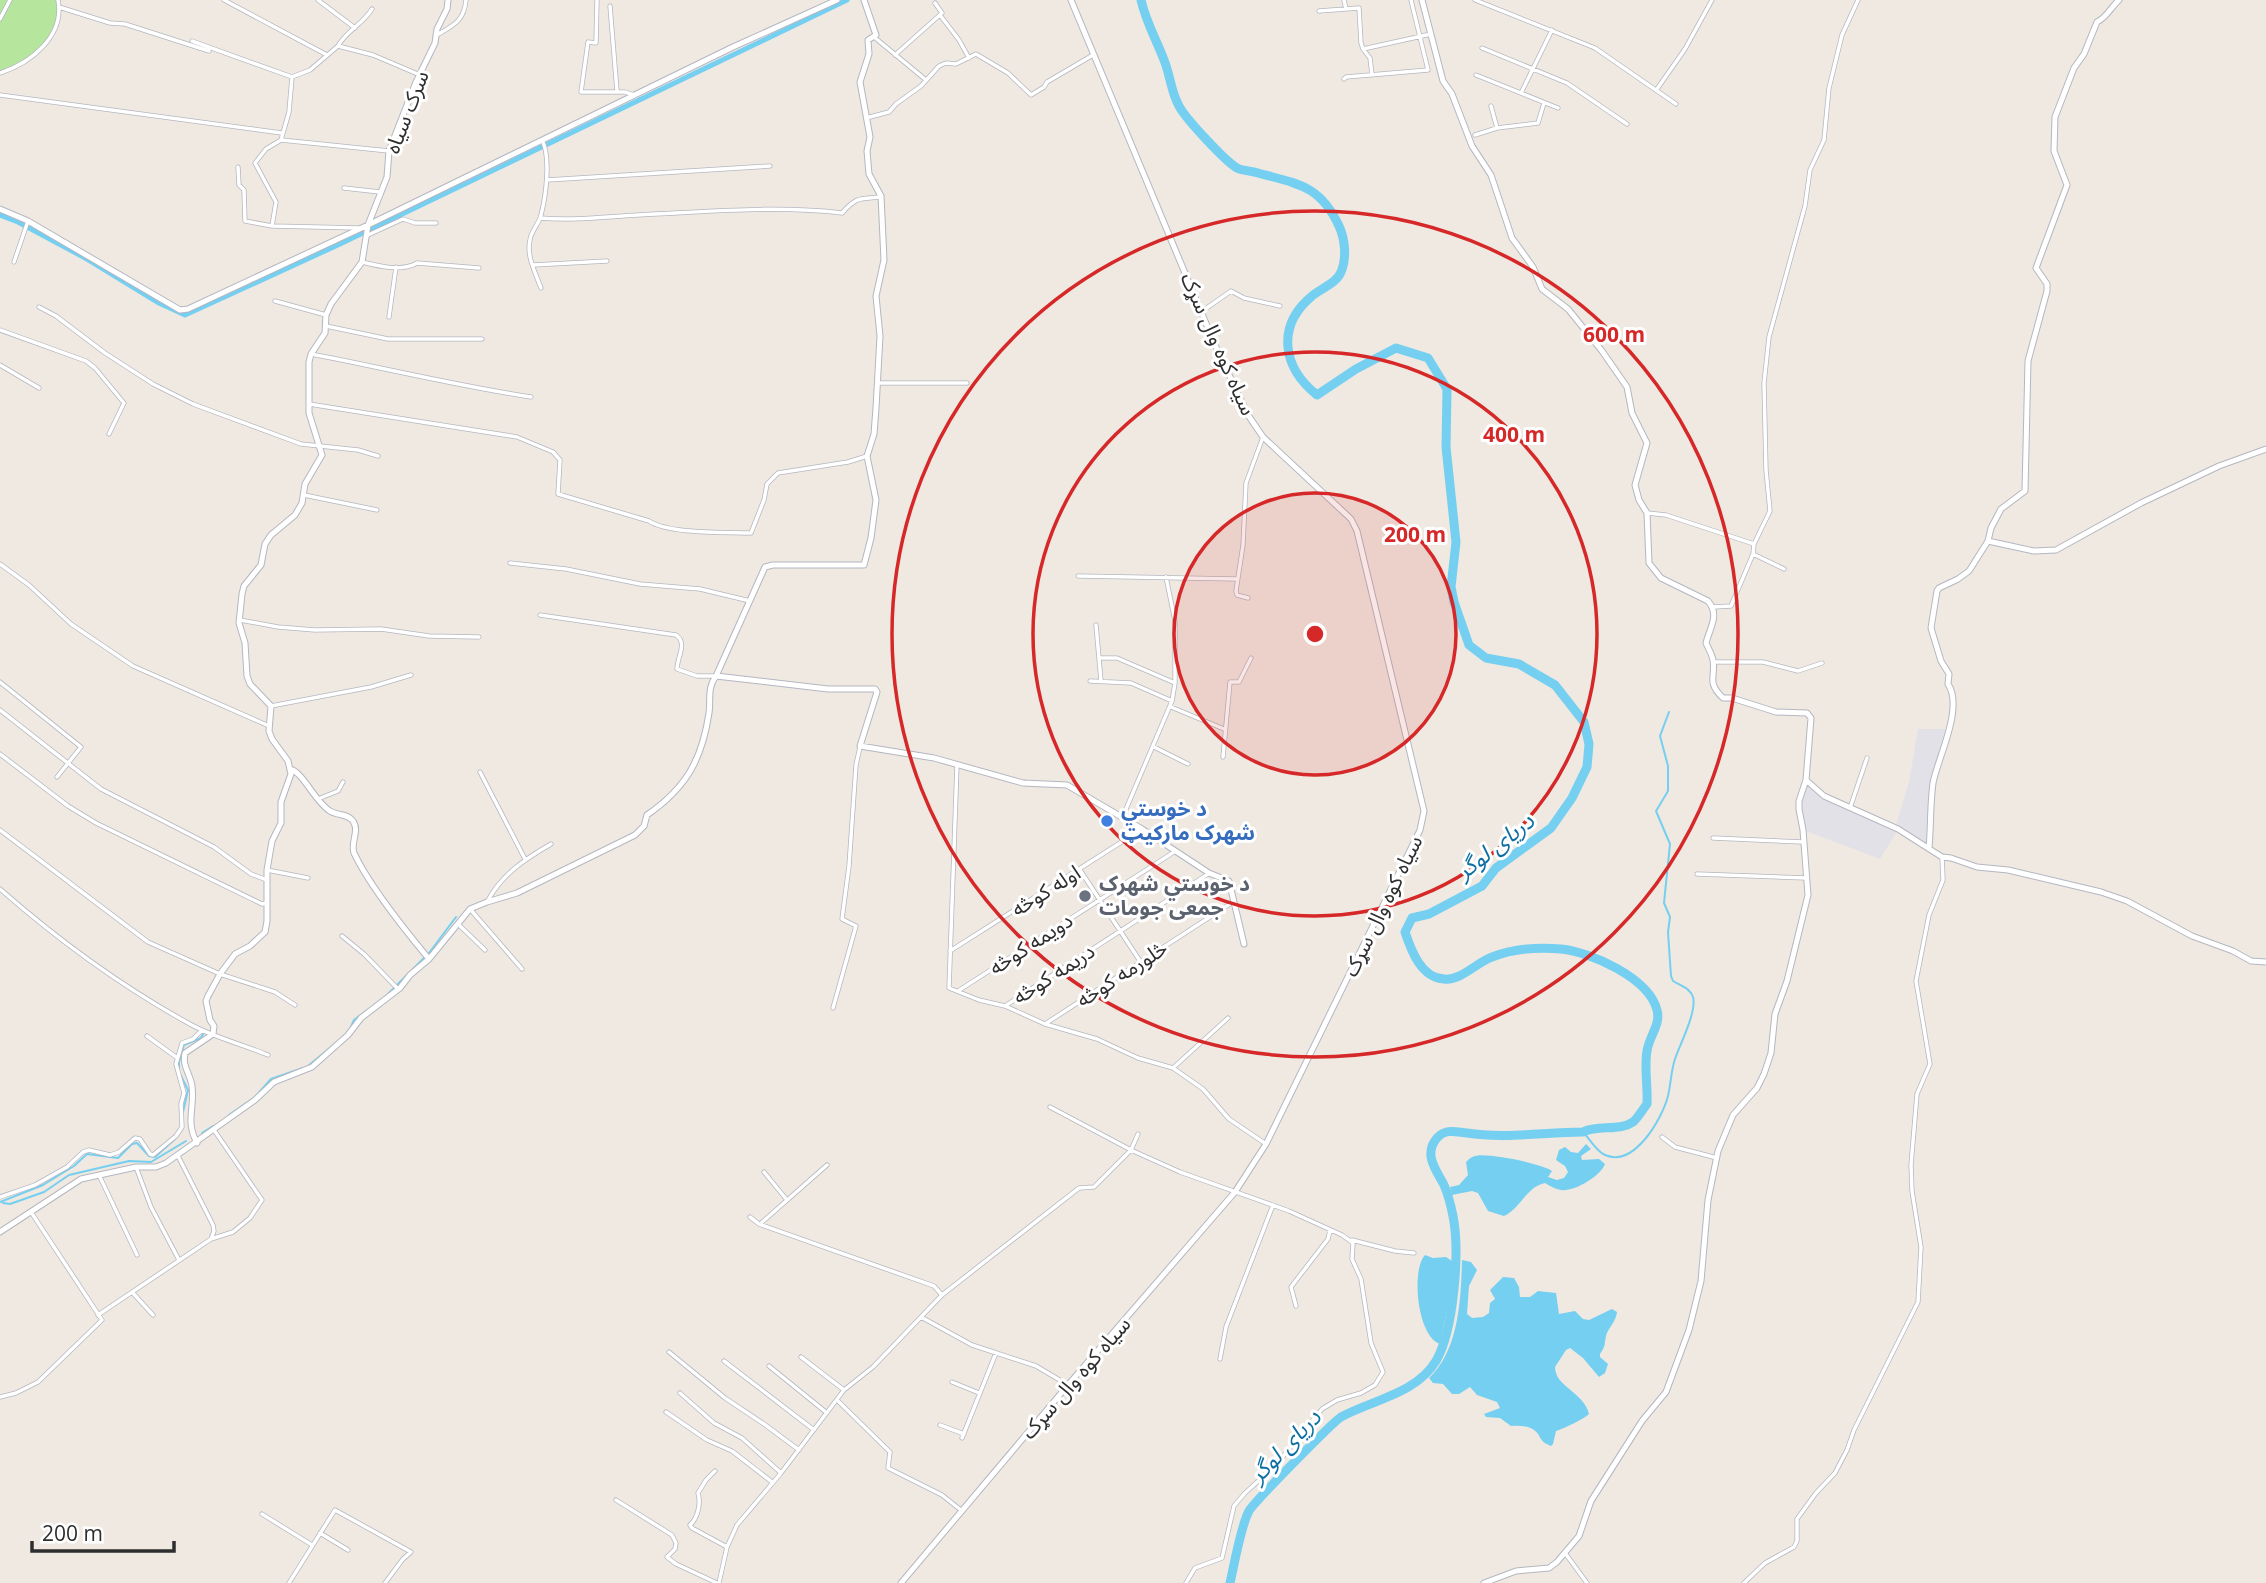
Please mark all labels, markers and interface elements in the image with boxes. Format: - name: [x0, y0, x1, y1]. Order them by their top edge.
- street label: سرک سیاه: [377, 66, 435, 157]
- street label: سیاه کوه وال سړک: [1175, 268, 1263, 419]
- text: 600 m: [1583, 320, 1645, 348]
- text: 400 m: [1483, 420, 1545, 448]
- text: 200 m: [1384, 520, 1446, 548]
- centre of rings: [1303, 622, 1327, 646]
- place label: د خوستي شهرک مارکیټ: [1121, 794, 1255, 846]
- water label: دریای لوگر: [1447, 804, 1541, 887]
- marker: د خوستي شهرک مارکیټ: [1099, 813, 1115, 829]
- street label: سیاه کوه وال سړک: [1336, 830, 1428, 981]
- street label: اوله کوڅه: [1006, 858, 1085, 922]
- place label: د خوستي شهرک جمعی جومات: [1099, 869, 1250, 921]
- marker: د خوستي شهرک جمعی جومات: [1077, 888, 1093, 904]
- street label: دویمه کوڅه: [983, 906, 1078, 981]
- street label: څلورمه کوڅه: [1071, 933, 1172, 1013]
- street label: دریمه کوڅه: [1007, 936, 1100, 1010]
- street label: سیاه کوه وال سړک: [1014, 1310, 1136, 1445]
- water label: دریای لوگر: [1240, 1401, 1328, 1491]
- scale bar: [32, 1510, 173, 1554]
- text: 200 m: [42, 1519, 103, 1547]

